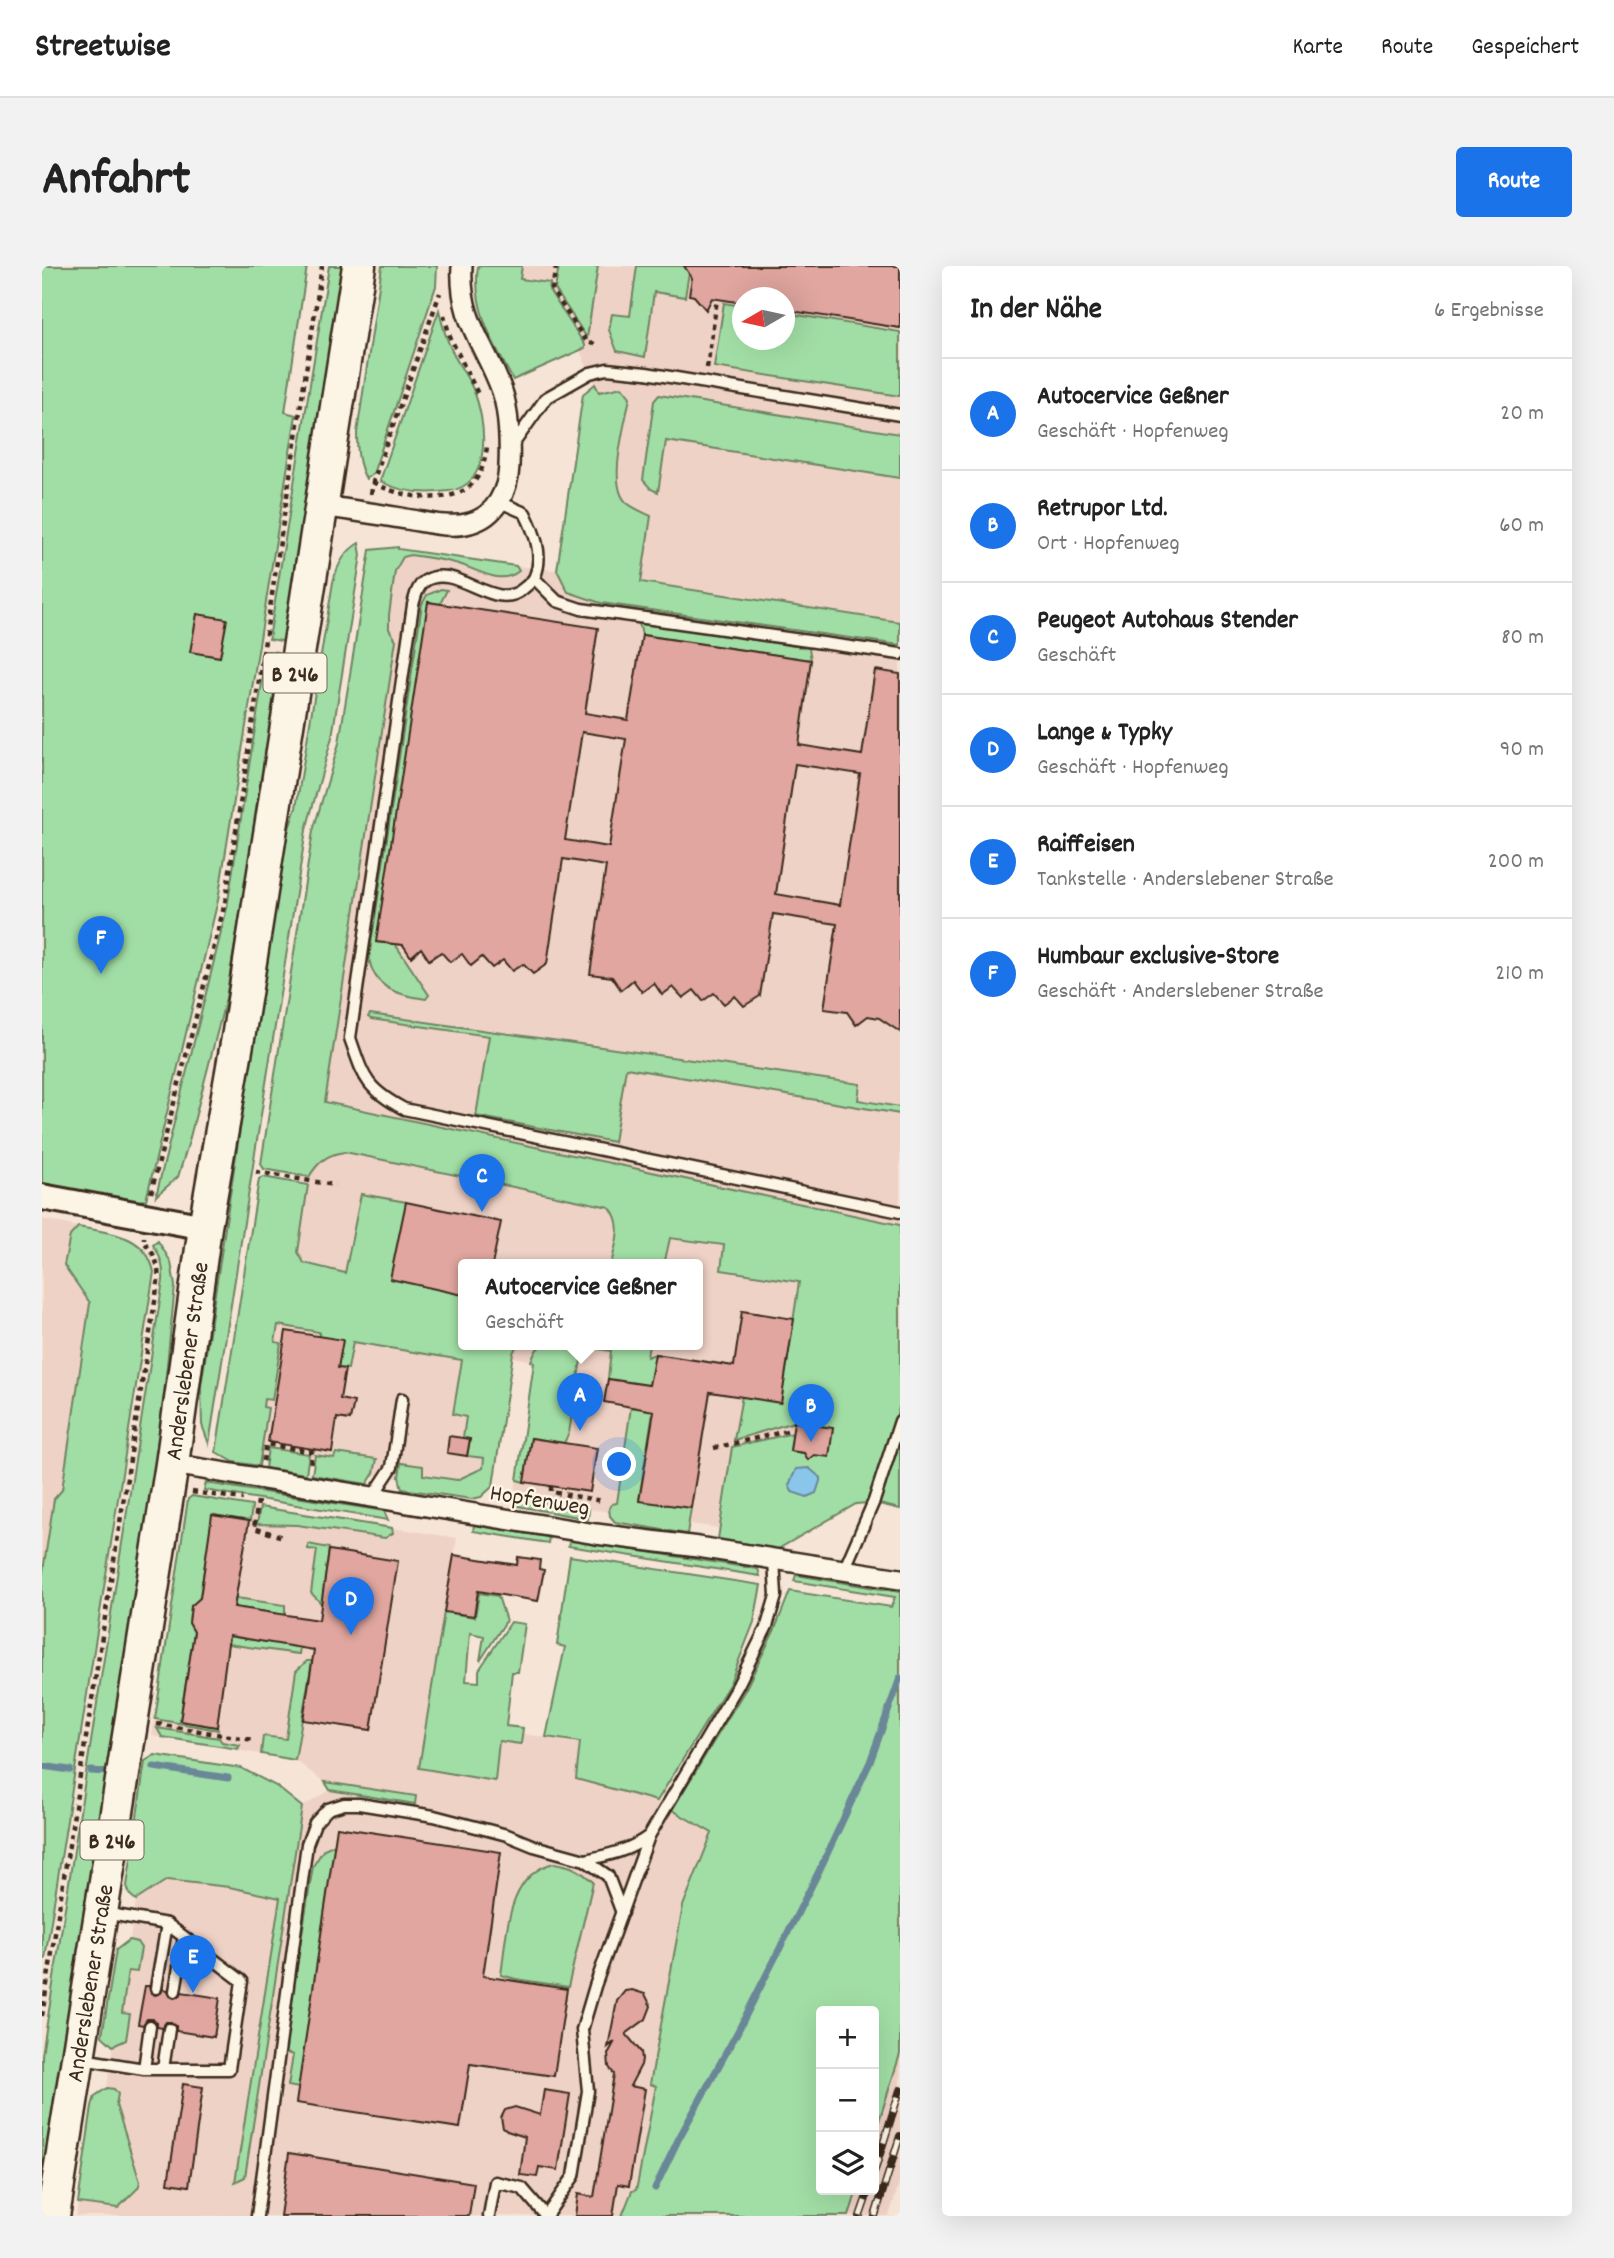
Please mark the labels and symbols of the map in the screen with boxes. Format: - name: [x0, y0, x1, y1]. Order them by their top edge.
- north arrow: [732, 287, 795, 350]
- road number: B 246: [264, 654, 326, 692]
- pin: F: [78, 916, 124, 974]
- pin: C: [459, 1154, 505, 1212]
- street label: Anderslebener Straße: [158, 1260, 220, 1463]
- pin: A: [557, 1373, 603, 1431]
- pin: B: [788, 1384, 834, 1442]
- your location: [602, 1447, 636, 1481]
- street label: Hopfenweg: [487, 1477, 592, 1527]
- pin: D: [328, 1577, 374, 1635]
- road number: B 246: [80, 1820, 144, 1860]
- street label: Anderslebener Straße: [60, 1882, 124, 2085]
- pin: E: [170, 1935, 216, 1993]

